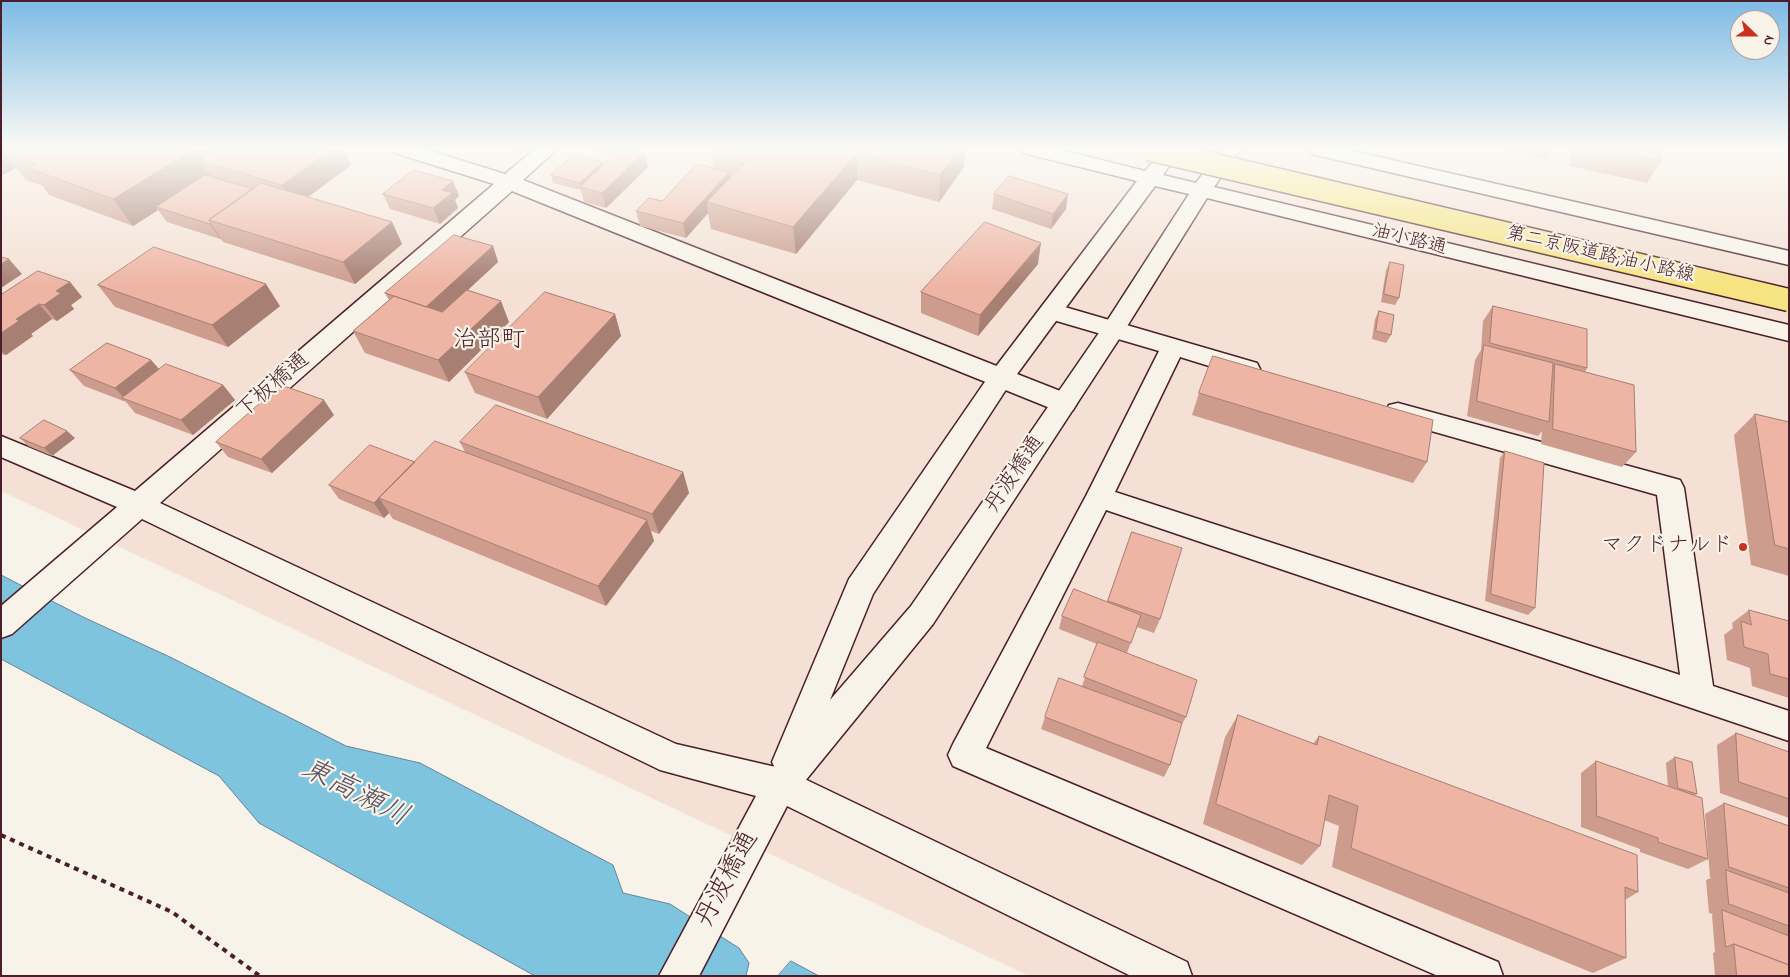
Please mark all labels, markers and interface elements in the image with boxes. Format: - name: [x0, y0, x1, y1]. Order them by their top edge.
- north arrow: [1730, 10, 1780, 60]
- text: N: [1757, 32, 1780, 49]
- street label: 油小路通: [1369, 221, 1449, 261]
- street label: 第二京阪道路;油小路線: [1504, 223, 1696, 289]
- district label: 治部町: [453, 328, 525, 356]
- street label: 下板橋通: [232, 348, 316, 426]
- street label: 丹波橋通: [980, 431, 1052, 519]
- place label: マクドナルド: [1601, 534, 1733, 560]
- marker: マクドナルド: [1737, 541, 1749, 553]
- water label: 東高瀬川: [294, 753, 414, 837]
- street label: 丹波橋通: [691, 827, 767, 933]

